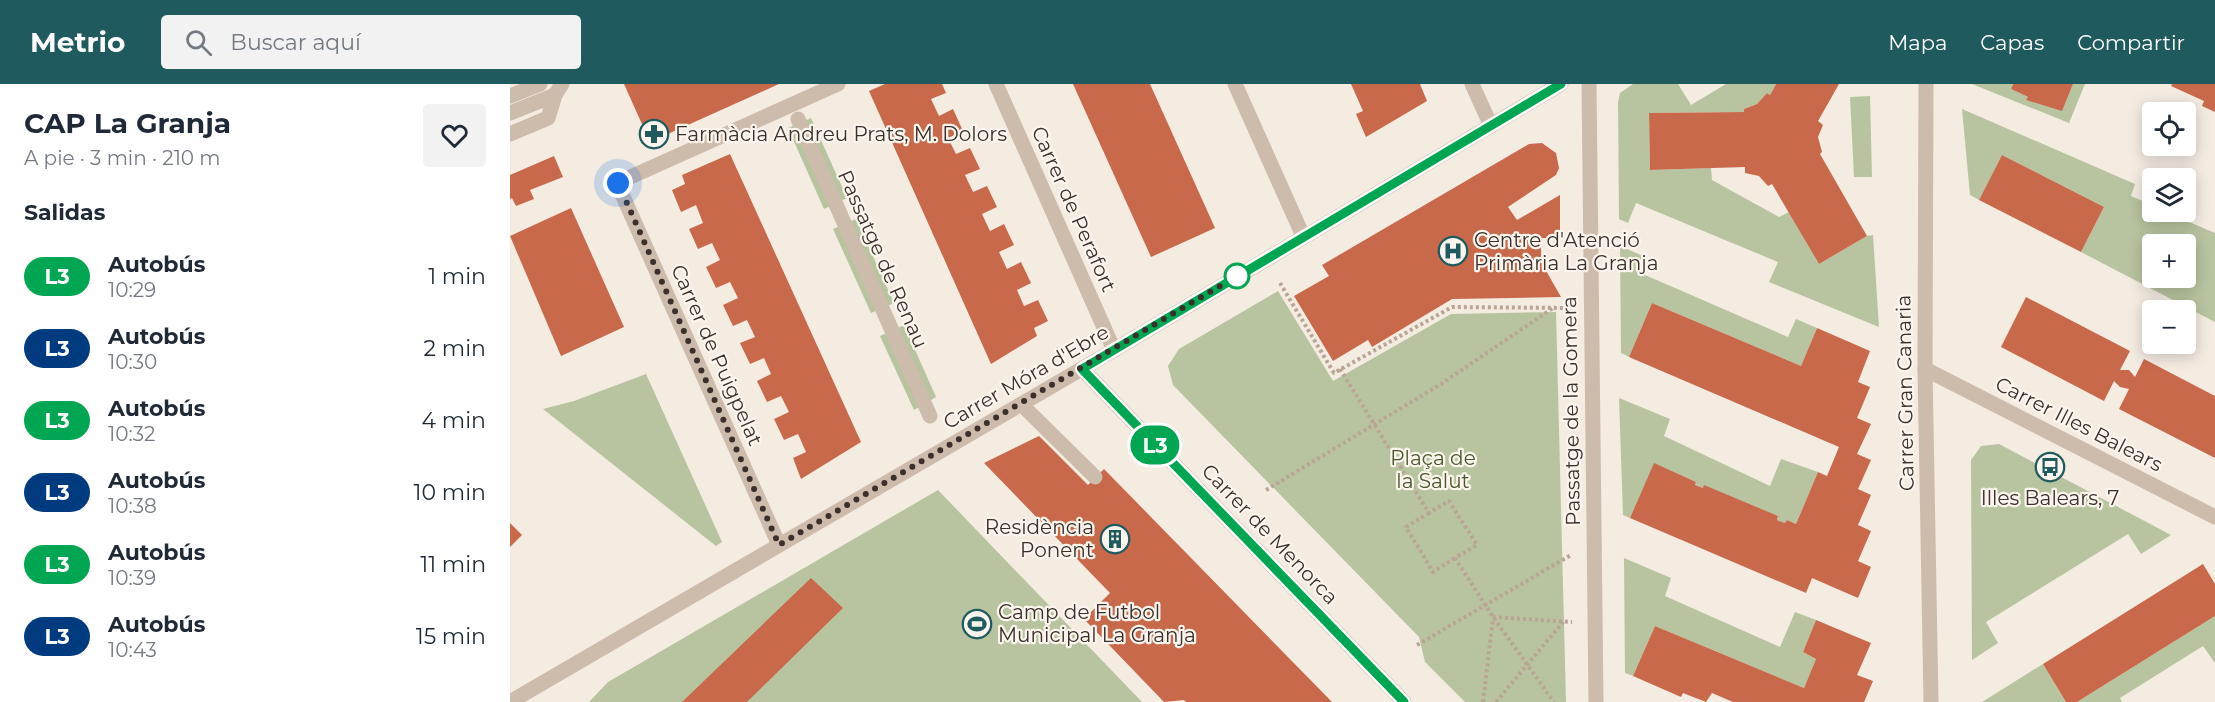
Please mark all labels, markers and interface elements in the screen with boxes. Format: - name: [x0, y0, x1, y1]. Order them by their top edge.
- search box: [161, 15, 581, 69]
- text: Metrio: [30, 25, 125, 59]
- icon: search: [182, 26, 215, 59]
- text: Buscar aquí: [230, 29, 361, 56]
- text: Mapa: [1888, 30, 1947, 55]
- text: Capas: [1980, 30, 2044, 55]
- text: Compartir: [2077, 30, 2185, 55]
- map controls: [2142, 102, 2196, 354]
- button: locate: [2142, 102, 2196, 156]
- button: heart: [423, 104, 486, 167]
- text: CAP La Granja: [24, 106, 231, 140]
- pharmacy icon: Farmàcia Andreu Prats, M. Dolors: [638, 118, 670, 150]
- place label: Farmàcia Andreu Prats, M. Dolors: [675, 122, 1007, 146]
- street label: Carrer de Perafort: [1027, 123, 1121, 295]
- text: A pie · 3 min · 210 m: [24, 146, 221, 170]
- street label: Passatge de Renau: [833, 166, 933, 352]
- your location: [603, 168, 633, 198]
- button: layers: [2142, 168, 2196, 222]
- text: Salidas: [24, 199, 105, 226]
- place label: Centre d'Atenció Primària La Granja: [1474, 228, 1659, 275]
- button: +: [2142, 234, 2196, 288]
- hospital icon: Centre d'Atenció Primària La Granja: [1437, 235, 1469, 267]
- text: Autobús: [108, 251, 205, 278]
- street label: Carrer de Puigpelat: [666, 261, 768, 449]
- text: 1 min: [428, 263, 486, 290]
- unlabelled marker: [1224, 263, 1250, 289]
- text: L3: [44, 264, 70, 289]
- text: 10:29: [108, 278, 156, 302]
- street label: Carrer Gran Canaria: [1891, 295, 1919, 491]
- street label: Passatge de la Gomera: [1557, 296, 1585, 526]
- button: −: [2142, 300, 2196, 354]
- street label: Carrer Móra d'Ebre: [939, 320, 1113, 434]
- text: Autobús: [108, 323, 205, 350]
- text: 2 min: [424, 335, 486, 362]
- text: L3: [44, 336, 70, 361]
- text: 10:30: [108, 350, 157, 374]
- street label: Carrer Illes Balears: [1991, 371, 2167, 477]
- text: Autobús: [108, 395, 205, 422]
- text: 4 min: [422, 407, 486, 434]
- text: L3: [44, 408, 70, 433]
- text: 10:32: [108, 422, 155, 446]
- line badge: L3: [1128, 426, 1182, 464]
- text: L3: [1142, 433, 1168, 458]
- park label: Plaça de la Salut: [1390, 446, 1476, 493]
- bus stop icon: Illes Balears, 7: [2034, 451, 2066, 483]
- street label: Carrer de Menorca: [1197, 459, 1343, 609]
- text: Autobús: [108, 467, 205, 494]
- text: 10 min: [414, 479, 486, 506]
- text: L3: [44, 480, 70, 505]
- place label: Illes Balears, 7: [1981, 486, 2119, 510]
- text: 10:38: [108, 494, 157, 518]
- place label: Residència Ponent: [985, 515, 1094, 562]
- building icon: Residència Ponent: [1099, 523, 1131, 555]
- text: Autobús: [108, 539, 205, 566]
- text: 11 min: [420, 551, 486, 578]
- text: L3: [44, 552, 70, 577]
- text: 10:39: [108, 566, 156, 590]
- place label: Camp de Futbol Municipal La Granja: [998, 600, 1196, 647]
- sports icon: Camp de Futbol Municipal La Granja: [961, 608, 993, 640]
- text: Autobús: [108, 611, 205, 638]
- text: 15 min: [416, 623, 486, 650]
- text: L3: [44, 624, 70, 649]
- text: 10:43: [108, 638, 157, 662]

